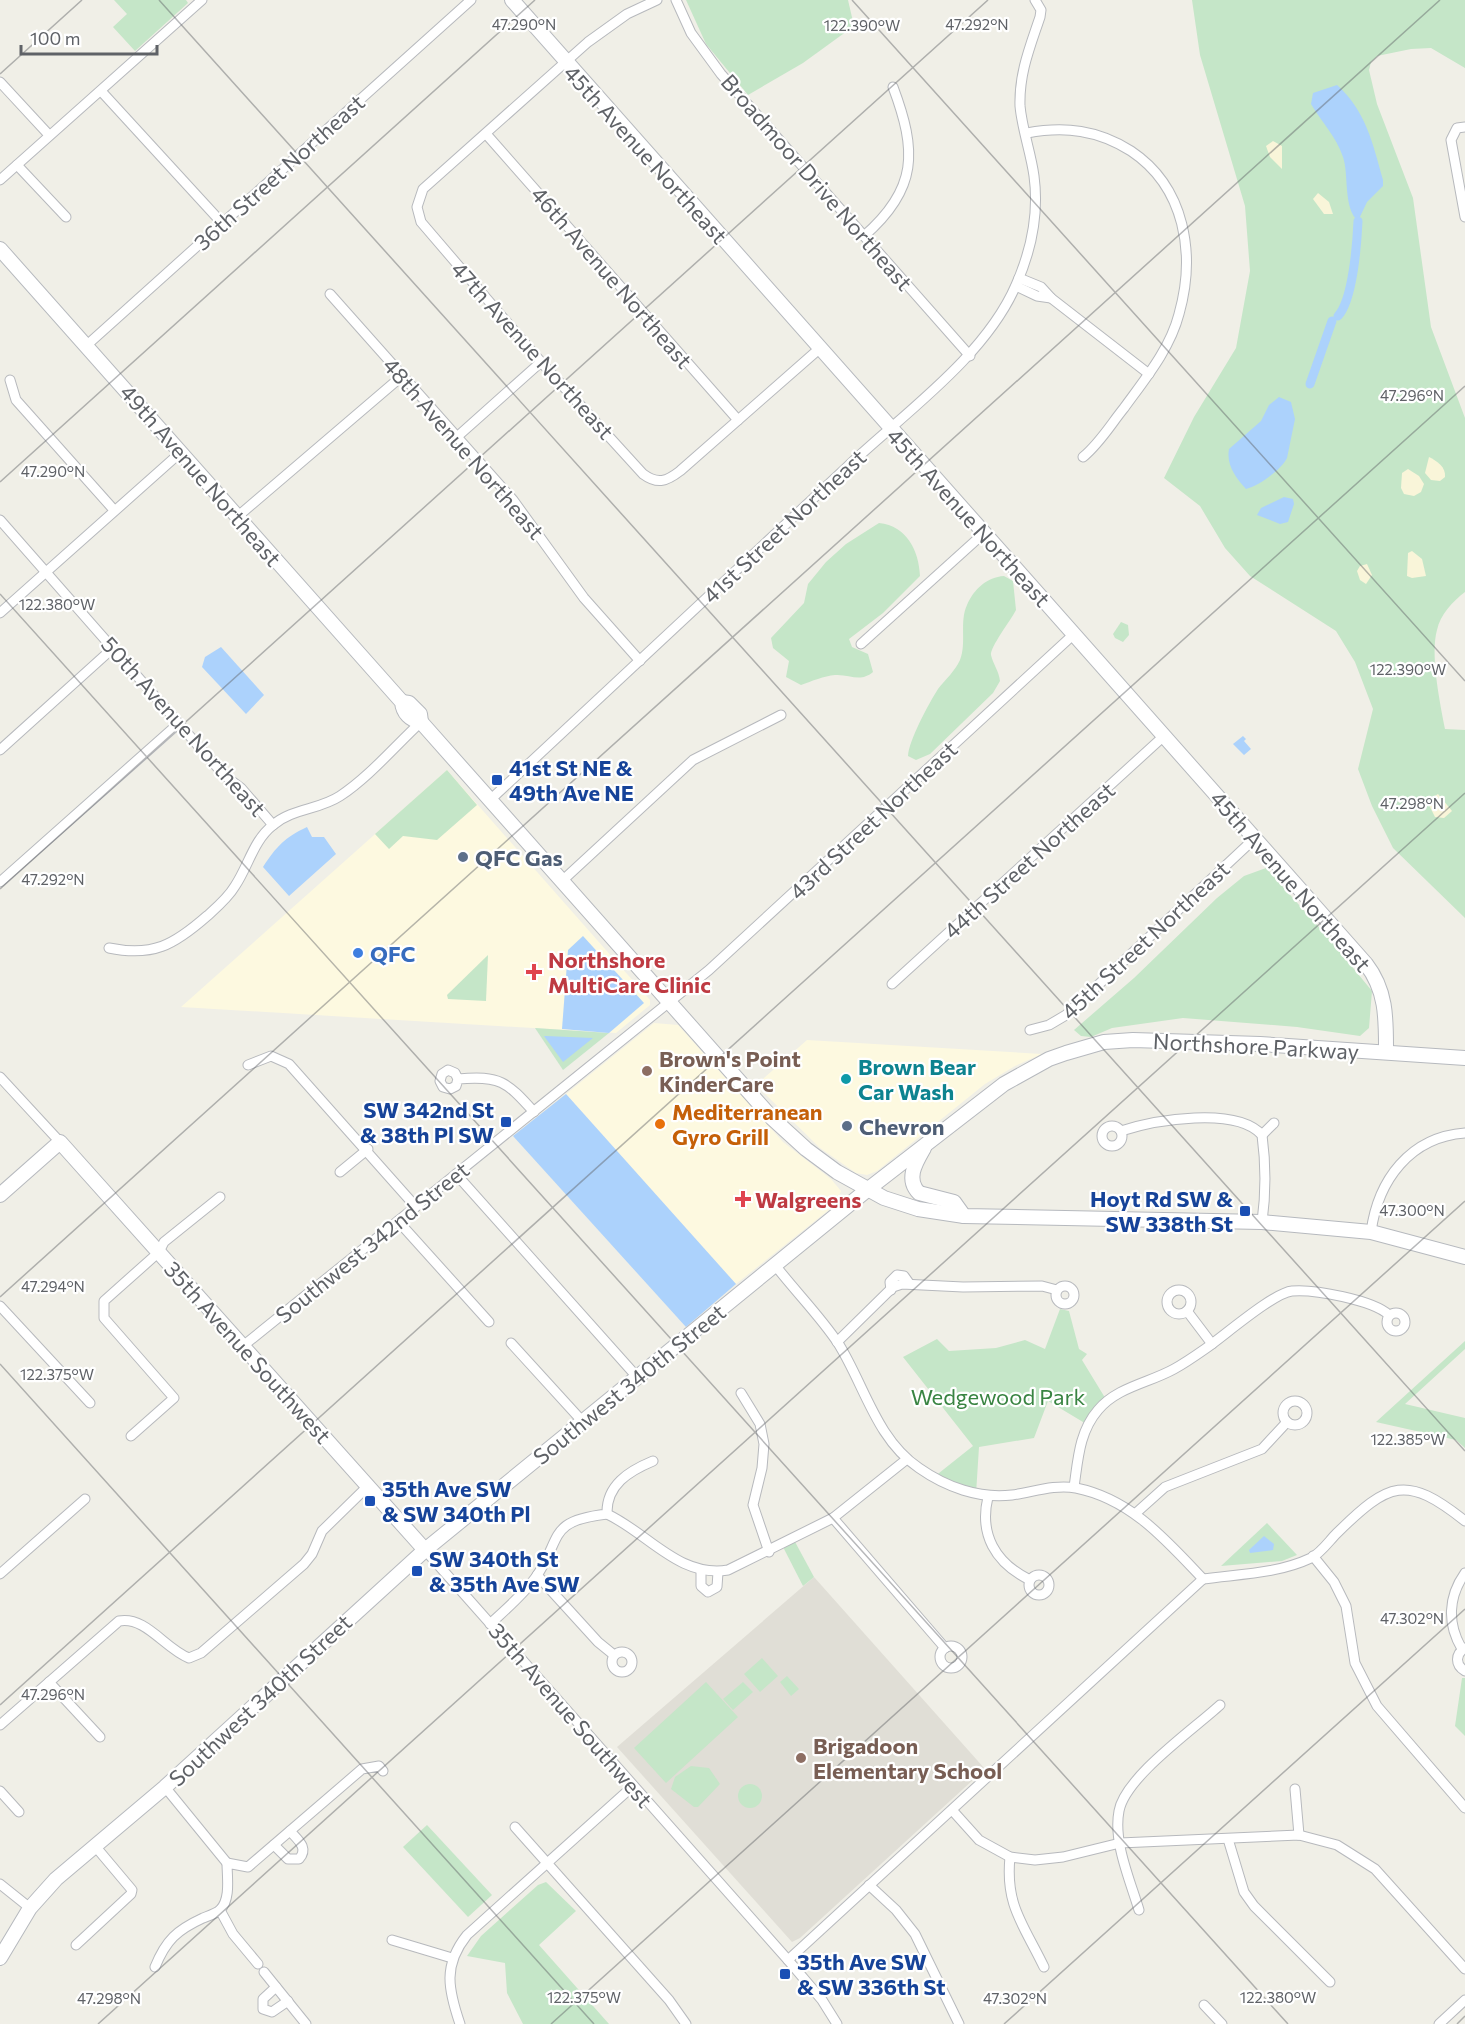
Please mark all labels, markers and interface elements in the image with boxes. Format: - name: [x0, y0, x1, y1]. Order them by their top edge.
- text: 47.290°N: [492, 15, 556, 33]
- text: 47.292°N: [945, 15, 1009, 33]
- text: 122.390°W: [824, 16, 900, 34]
- scale bar: [21, 18, 158, 56]
- text: 100 m: [30, 27, 80, 49]
- street label: 45th Avenue Northeast: [559, 59, 733, 249]
- street label: Broadmoor Drive Northeast: [716, 68, 918, 296]
- street label: 36th Street Northeast: [188, 88, 370, 256]
- street label: 46th Avenue Northeast: [526, 181, 698, 373]
- street label: 47th Avenue Northeast: [446, 256, 620, 444]
- street label: 48th Avenue Northeast: [378, 352, 550, 544]
- street label: 49th Avenue Northeast: [115, 379, 287, 571]
- text: 47.296°N: [1380, 386, 1444, 404]
- street label: 45th Avenue Northeast: [882, 422, 1056, 612]
- street label: 41st Street Northeast: [697, 443, 871, 609]
- text: 47.290°N: [21, 462, 85, 480]
- text: 122.380°W: [19, 595, 95, 613]
- street label: 50th Avenue Northeast: [96, 631, 272, 821]
- text: 122.390°W: [1370, 660, 1446, 678]
- street label: 43rd Street Northeast: [783, 735, 963, 905]
- place label: 41st St NE & 49th Ave NE: [509, 754, 634, 806]
- marker: 41st St NE & 49th Ave NE: [490, 773, 504, 787]
- street label: 44th Street Northeast: [938, 776, 1120, 944]
- street label: 45th Avenue Northeast: [1205, 785, 1377, 977]
- text: 47.298°N: [1380, 794, 1444, 812]
- place label: QFC Gas: [475, 844, 563, 871]
- marker: QFC Gas: [456, 850, 470, 864]
- street label: 45th Street Northeast: [1055, 855, 1235, 1025]
- text: 47.292°N: [21, 870, 85, 888]
- place label: QFC: [370, 940, 416, 967]
- marker: QFC: [351, 946, 365, 960]
- place label: Northshore MultiCare Clinic: [548, 946, 711, 998]
- marker: Northshore MultiCare Clinic: [525, 963, 543, 981]
- street label: Northshore Parkway: [1152, 1027, 1360, 1065]
- place label: Brown's Point KinderCare: [659, 1045, 801, 1097]
- place label: Brown Bear Car Wash: [858, 1053, 976, 1105]
- marker: Brown's Point KinderCare: [640, 1064, 654, 1078]
- marker: Brown Bear Car Wash: [839, 1072, 853, 1086]
- place label: SW 342nd St & 38th Pl SW: [360, 1096, 494, 1148]
- place label: Mediterranean Gyro Grill: [672, 1098, 823, 1150]
- place label: Chevron: [859, 1113, 945, 1140]
- marker: SW 342nd St & 38th Pl SW: [499, 1115, 513, 1129]
- marker: Mediterranean Gyro Grill: [653, 1117, 667, 1131]
- marker: Chevron: [840, 1119, 854, 1133]
- street label: Southwest 342nd Street: [270, 1156, 474, 1328]
- place label: Hoyt Rd SW & SW 338th St: [1090, 1185, 1233, 1237]
- place label: Walgreens: [755, 1186, 861, 1213]
- marker: Walgreens: [736, 1192, 750, 1206]
- text: 47.300°N: [1379, 1201, 1445, 1219]
- marker: Hoyt Rd SW & SW 338th St: [1238, 1204, 1252, 1218]
- street label: 35th Avenue Southwest: [159, 1255, 337, 1449]
- text: 47.294°N: [21, 1277, 85, 1295]
- street label: Southwest 340th Street: [527, 1298, 731, 1470]
- text: 122.375°W: [20, 1365, 94, 1383]
- park label: Wedgewood Park: [911, 1383, 1085, 1410]
- text: 122.385°W: [1370, 1430, 1446, 1448]
- place label: 35th Ave SW & SW 340th Pl: [382, 1475, 530, 1527]
- marker: 35th Ave SW & SW 340th Pl: [363, 1494, 377, 1508]
- place label: SW 340th St & 35th Ave SW: [429, 1545, 580, 1597]
- marker: SW 340th St & 35th Ave SW: [410, 1564, 424, 1578]
- street label: Southwest 340th Street: [163, 1608, 357, 1792]
- text: 47.302°N: [1380, 1609, 1444, 1627]
- street label: 35th Avenue Southwest: [483, 1617, 659, 1813]
- text: 47.296°N: [21, 1685, 85, 1703]
- place label: Brigadoon Elementary School: [813, 1732, 1002, 1784]
- marker: Brigadoon Elementary School: [794, 1751, 808, 1765]
- place label: 35th Ave SW & SW 336th St: [797, 1948, 946, 2000]
- marker: 35th Ave SW & SW 336th St: [778, 1967, 792, 1981]
- text: 122.375°W: [547, 1988, 621, 2006]
- text: 122.380°W: [1240, 1988, 1316, 2006]
- text: 47.298°N: [77, 1989, 141, 2007]
- text: 47.302°N: [983, 1989, 1047, 2007]

